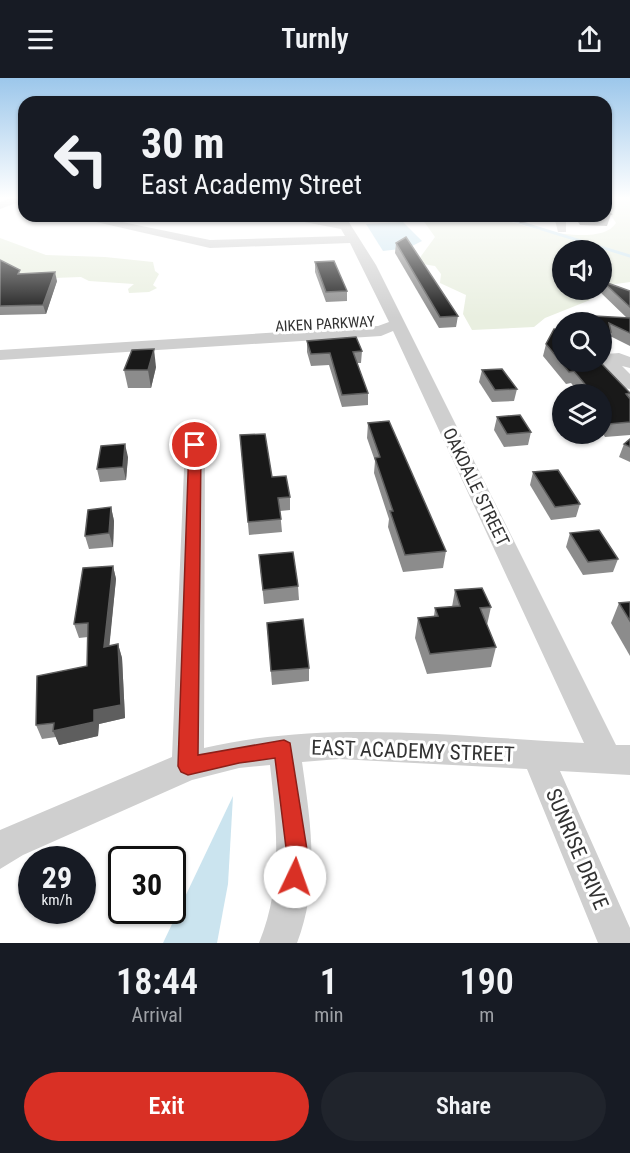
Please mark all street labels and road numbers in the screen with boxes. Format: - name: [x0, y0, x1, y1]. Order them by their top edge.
- street label: AIKEN PARKWAY: [275, 312, 375, 336]
- street label: OAKDALE STREET: [439, 424, 514, 549]
- street label: EAST ACADEMY STREET: [311, 735, 515, 767]
- street label: SUNRISE DRIVE: [541, 785, 613, 913]

